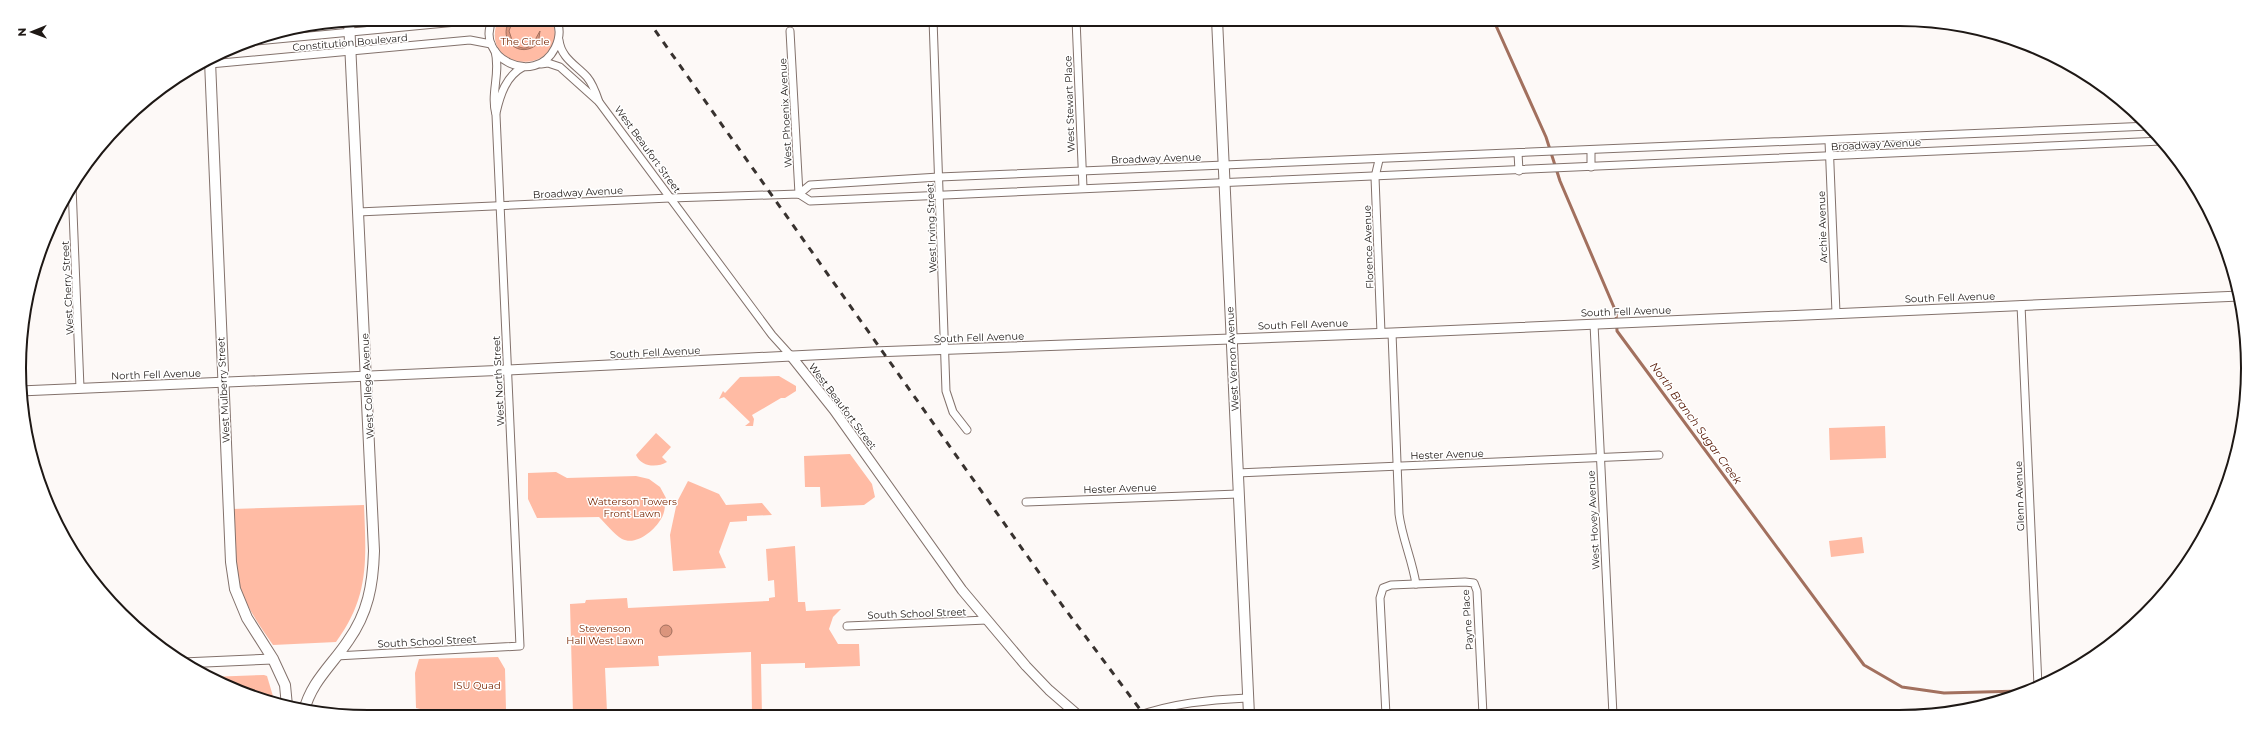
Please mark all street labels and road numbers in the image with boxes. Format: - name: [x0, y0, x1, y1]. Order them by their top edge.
- street label: Constitution Boulevard: [292, 31, 408, 54]
- street label: West Stewart Place: [1061, 55, 1078, 153]
- street label: West Phoenix Avenue: [776, 58, 795, 168]
- street label: West Beaufort Street: [612, 103, 684, 196]
- street label: Broadway Avenue: [1831, 136, 1922, 153]
- street label: Broadway Avenue: [1111, 150, 1201, 167]
- street label: West Irving Street: [923, 183, 940, 273]
- street label: Broadway Avenue: [533, 184, 624, 201]
- street label: Archie Avenue: [1815, 191, 1830, 263]
- street label: Florence Avenue: [1361, 205, 1376, 289]
- street label: West Cherry Street: [59, 241, 76, 335]
- street label: South Fell Avenue: [1905, 289, 1995, 306]
- street label: South Fell Avenue: [1581, 303, 1671, 320]
- street label: West Vernon Avenue: [1223, 306, 1242, 412]
- street label: South Fell Avenue: [1258, 316, 1348, 333]
- street label: South Fell Avenue: [934, 329, 1024, 346]
- street label: West College Avenue: [358, 333, 377, 439]
- street label: West North Street: [490, 335, 507, 426]
- street label: West Mulberry Street: [214, 337, 233, 443]
- street label: South Fell Avenue: [609, 344, 701, 361]
- street label: West Beaufort Street: [806, 361, 879, 452]
- street label: North Fell Avenue: [111, 366, 201, 383]
- street label: Hester Avenue: [1410, 447, 1484, 462]
- street label: Glenn Avenue: [2012, 461, 2027, 531]
- street label: West Hovey Avenue: [1584, 470, 1603, 570]
- street label: Hester Avenue: [1083, 481, 1157, 496]
- street label: Payne Place: [1459, 589, 1476, 651]
- street label: South School Street: [867, 605, 967, 622]
- street label: South School Street: [377, 632, 477, 651]

